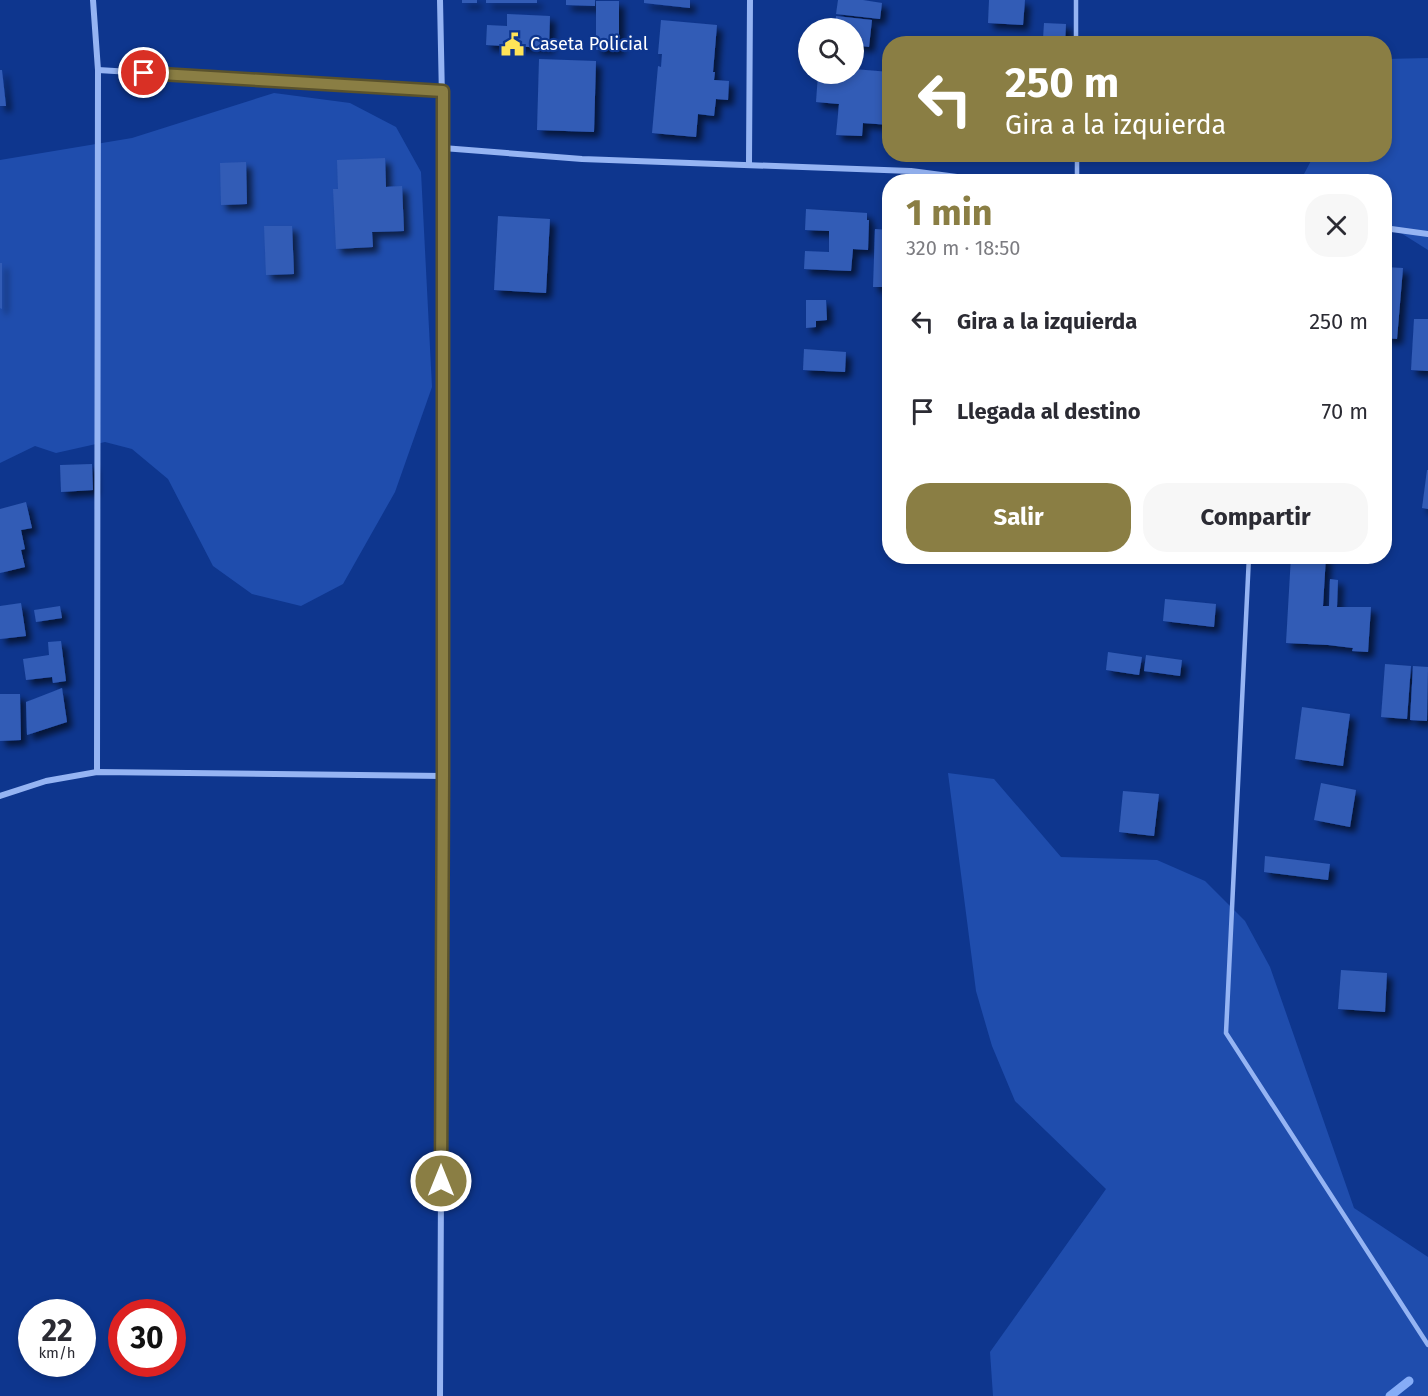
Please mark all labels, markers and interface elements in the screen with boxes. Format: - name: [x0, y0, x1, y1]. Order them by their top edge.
- map controls: [798, 18, 864, 84]
- button: search: [798, 18, 864, 84]
- public building icon: Caseta Policial: [499, 31, 525, 57]
- place label: Caseta Policial: [530, 33, 648, 55]
- pin: [118, 47, 169, 98]
- icon: arrive: [127, 56, 160, 89]
- text: 250 m: [1005, 58, 1119, 108]
- icon: left: [906, 60, 984, 138]
- text: Gira a la izquierda: [1005, 109, 1226, 141]
- text: 1 min: [906, 191, 993, 235]
- button: close: [1305, 194, 1368, 257]
- text: 320 m · 18:50: [906, 236, 1020, 260]
- icon: left: [906, 305, 939, 338]
- text: Gira a la izquierda: [957, 308, 1137, 335]
- text: 250 m: [1309, 308, 1368, 335]
- icon: arrive: [906, 395, 939, 428]
- text: Llegada al destino: [957, 398, 1141, 425]
- text: 70 m: [1322, 398, 1368, 425]
- button: Salir: [906, 483, 1131, 552]
- button: Compartir: [1143, 483, 1368, 552]
- position arrow: [409, 1149, 473, 1213]
- speed limit sign: 30: [108, 1299, 186, 1377]
- text: 22: [41, 1313, 73, 1349]
- text: km/h: [38, 1344, 76, 1362]

